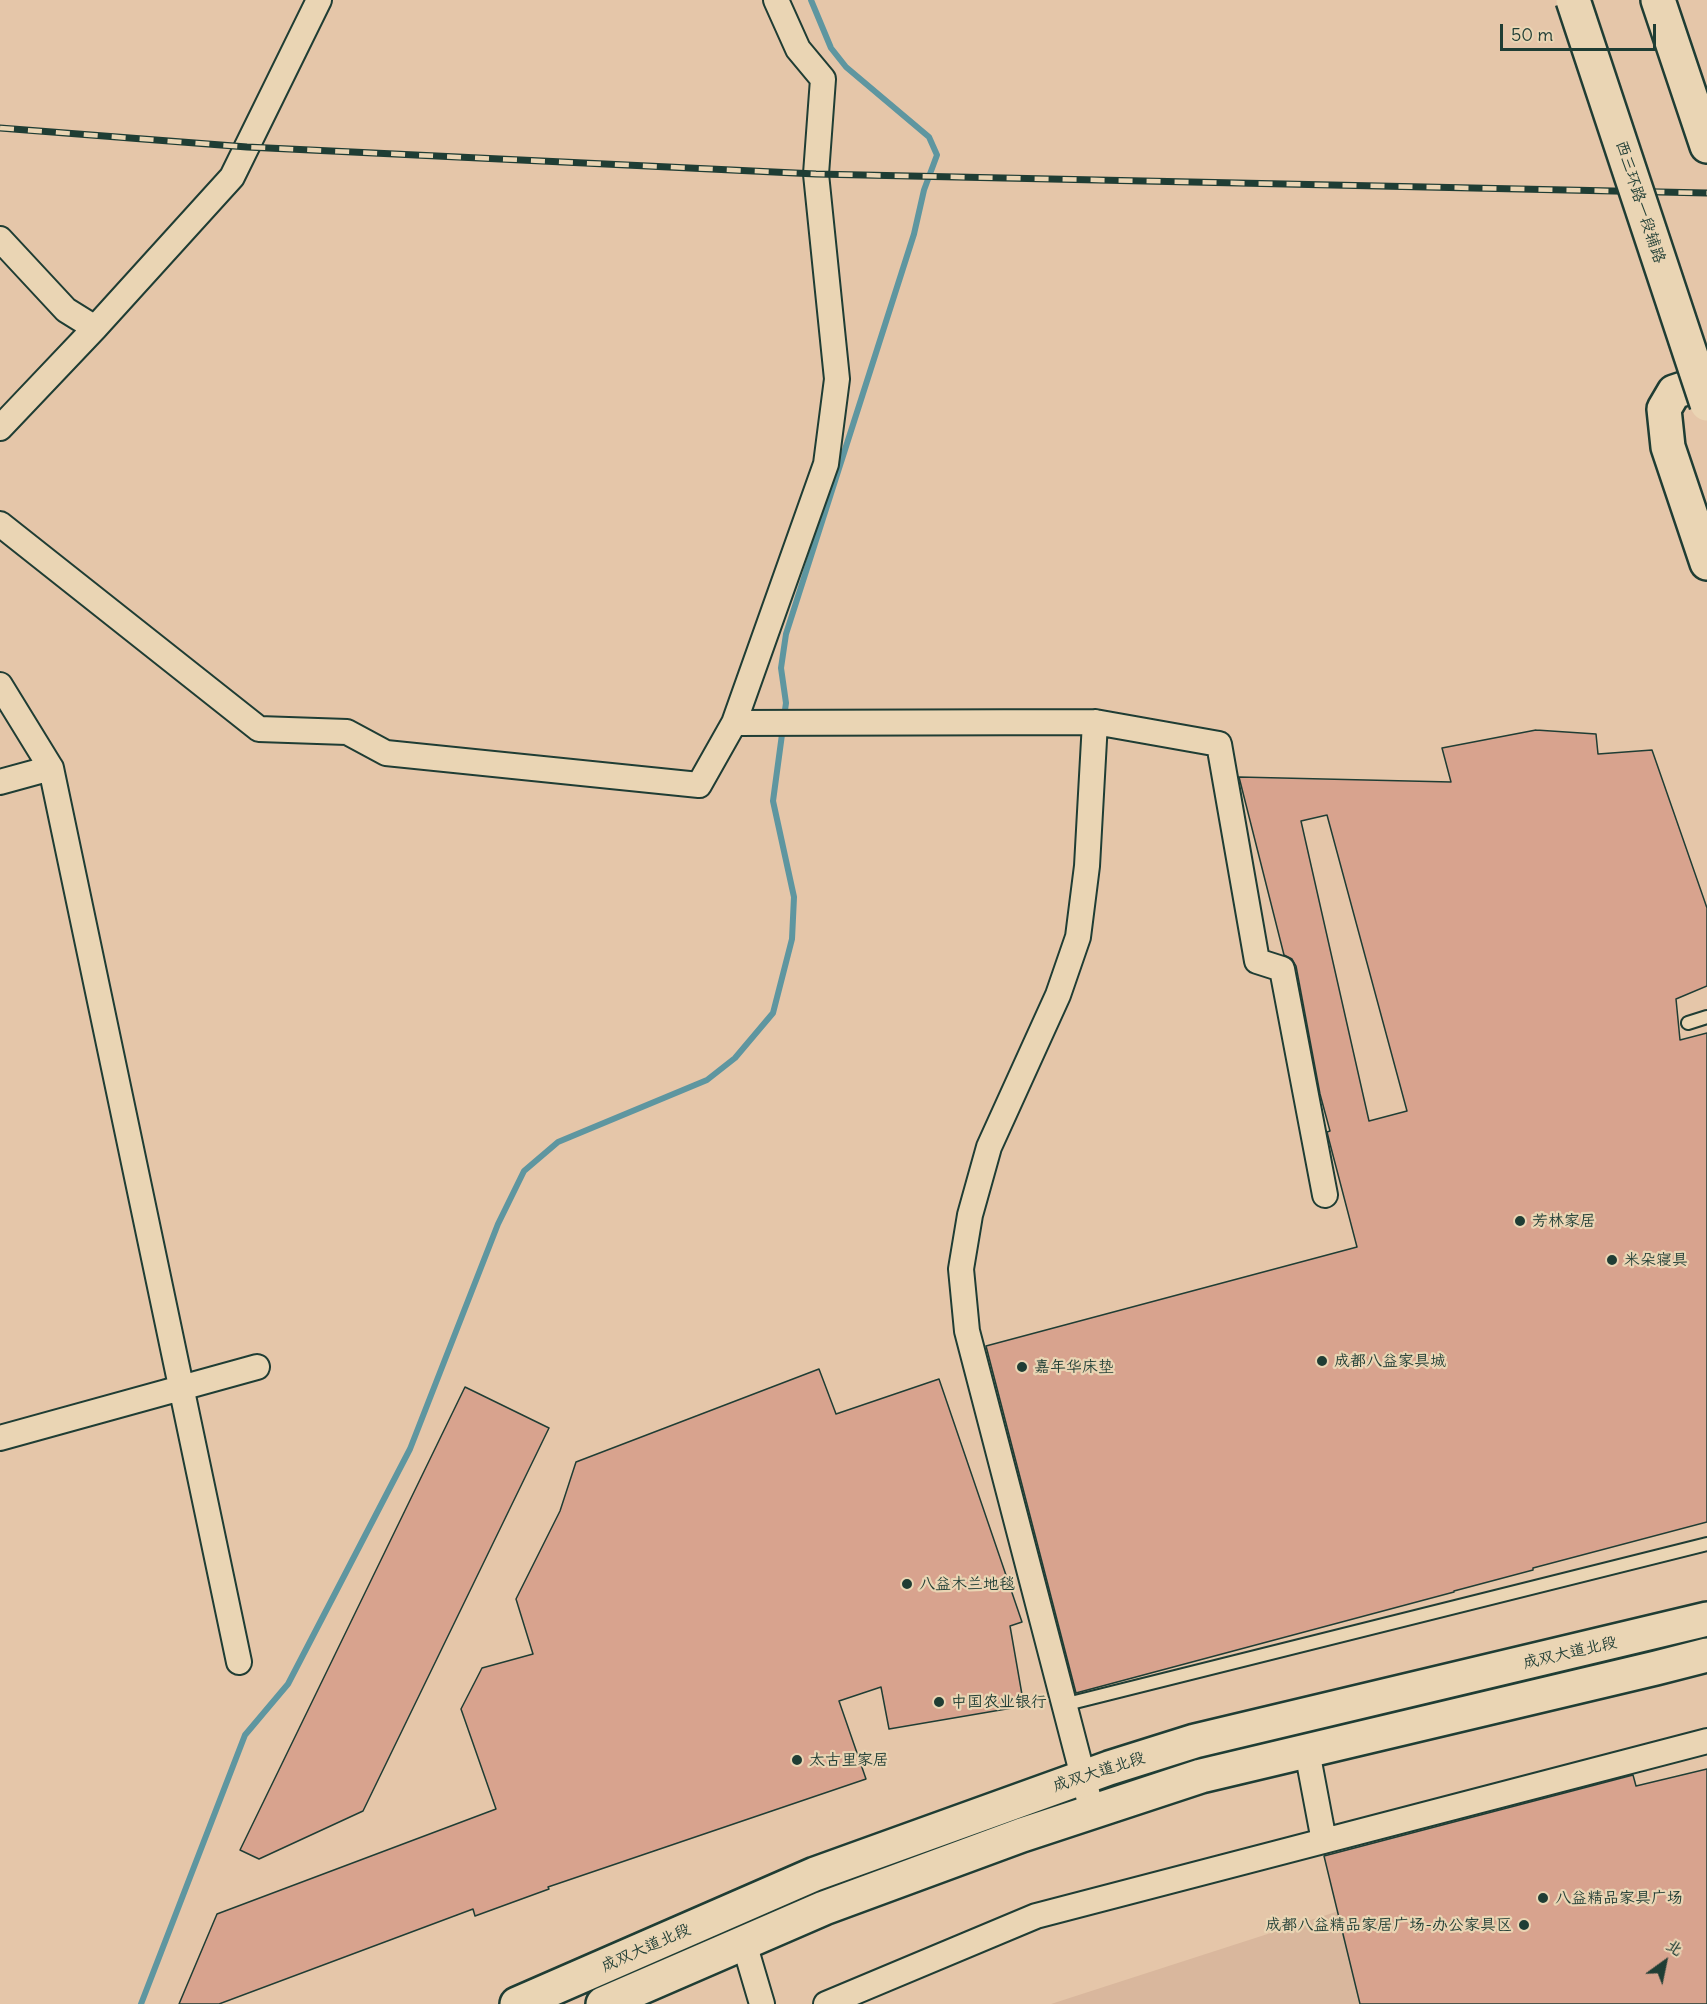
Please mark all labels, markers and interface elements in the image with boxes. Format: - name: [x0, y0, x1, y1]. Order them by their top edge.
- scale bar: [1503, 12, 1659, 50]
- text: 50 m: [1511, 23, 1553, 46]
- street label: 西三环路一段辅路: [1611, 138, 1669, 266]
- place label: 芳林家居: [1532, 1211, 1596, 1231]
- marker: 芳林家居: [1513, 1214, 1527, 1228]
- place label: 米朵寝具: [1624, 1250, 1688, 1270]
- marker: 米朵寝具: [1605, 1253, 1619, 1267]
- place label: 成都八益家具城: [1334, 1351, 1446, 1371]
- marker: 成都八益家具城: [1315, 1354, 1329, 1368]
- place label: 嘉年华床垫: [1034, 1357, 1114, 1377]
- marker: 嘉年华床垫: [1015, 1360, 1029, 1374]
- place label: 八益木兰地毯: [919, 1574, 1015, 1594]
- marker: 八益木兰地毯: [900, 1577, 914, 1591]
- street label: 成双大道北段: [1521, 1633, 1619, 1673]
- place label: 中国农业银行: [951, 1692, 1047, 1712]
- marker: 中国农业银行: [932, 1695, 946, 1709]
- street label: 成双大道北段: [1050, 1748, 1148, 1796]
- place label: 太古里家居: [809, 1750, 889, 1770]
- marker: 太古里家居: [790, 1753, 804, 1767]
- place label: 八益精品家具广场: [1555, 1888, 1683, 1908]
- marker: 八益精品家具广场: [1536, 1891, 1550, 1905]
- place label: 成都八益精品家居广场-办公家具区: [1265, 1915, 1512, 1935]
- marker: 成都八益精品家居广场-办公家具区: [1517, 1918, 1531, 1932]
- street label: 成双大道北段: [598, 1920, 694, 1976]
- north arrow: [1635, 1932, 1695, 1992]
- text: 北: [1663, 1934, 1687, 1960]

